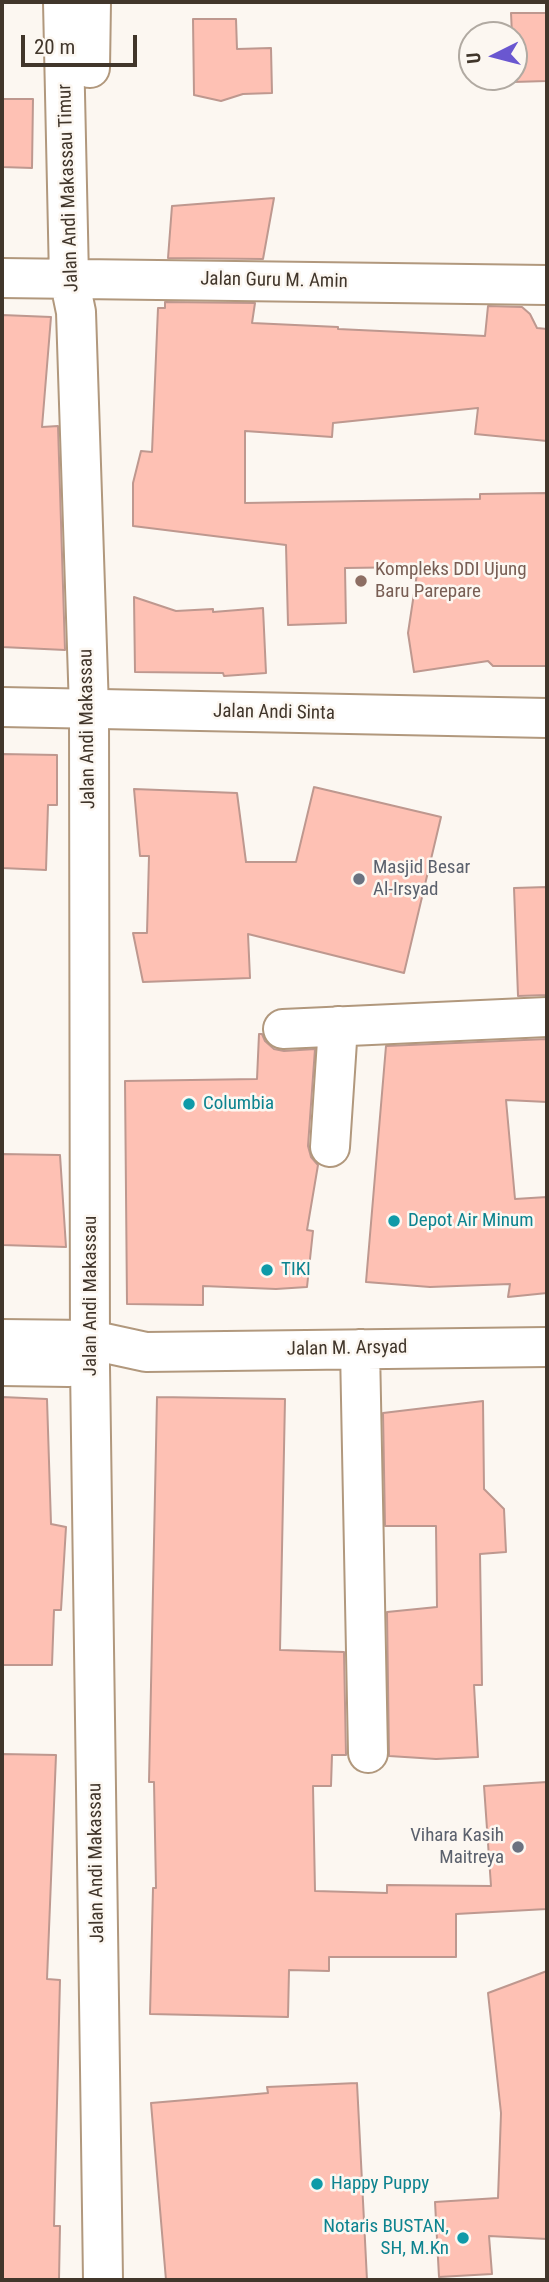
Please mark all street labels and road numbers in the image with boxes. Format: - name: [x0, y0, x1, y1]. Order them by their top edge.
- street label: Jalan Andi Makassau Timur: [54, 84, 84, 292]
- street label: Jalan Guru M. Amin: [200, 268, 348, 294]
- street label: Jalan Andi Makassau: [75, 649, 101, 809]
- street label: Jalan Andi Sinta: [213, 701, 335, 725]
- street label: Jalan Andi Makassau: [80, 1216, 102, 1376]
- street label: Jalan M. Arsyad: [286, 1337, 408, 1361]
- street label: Jalan Andi Makassau: [84, 1783, 110, 1943]

